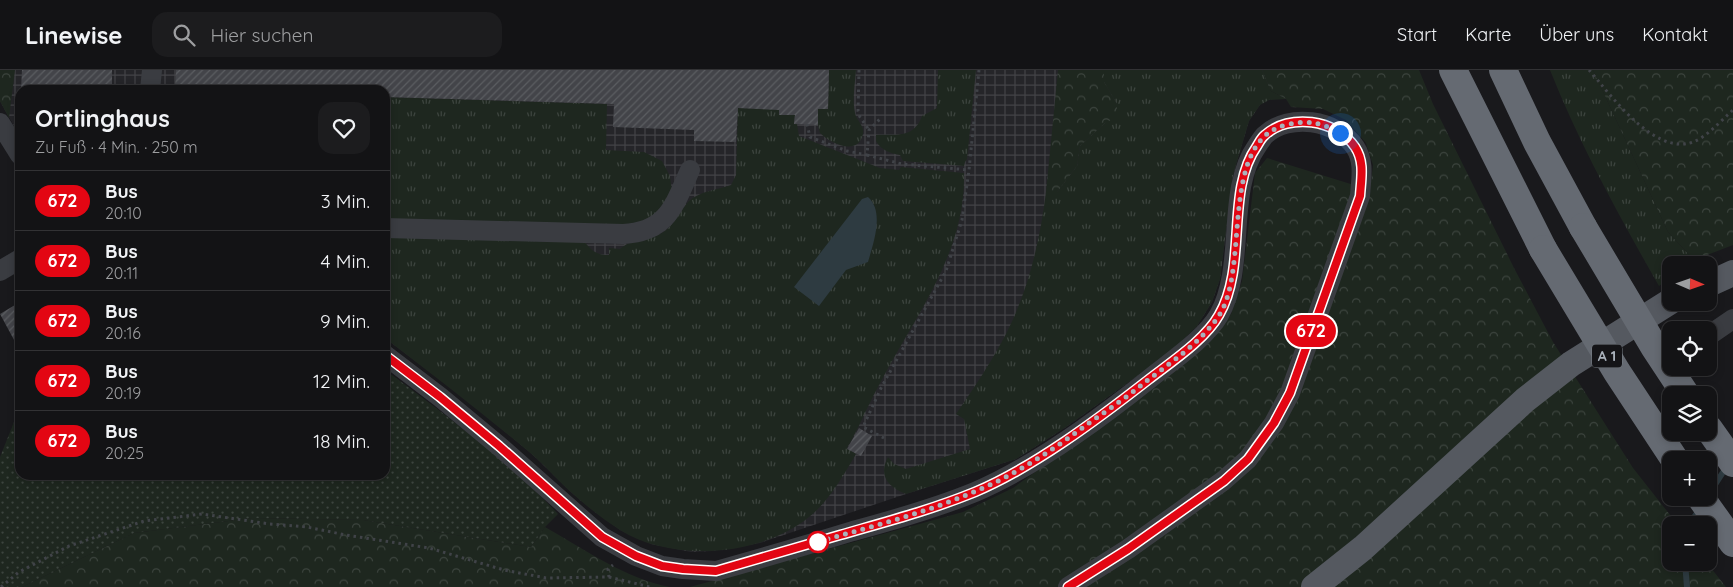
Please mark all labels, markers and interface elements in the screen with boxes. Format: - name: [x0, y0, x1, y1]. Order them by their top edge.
- search box: [152, 12, 502, 57]
- text: Linewise: [25, 20, 122, 50]
- icon: search: [170, 21, 198, 49]
- text: Hier suchen: [210, 23, 314, 47]
- text: Start: [1397, 23, 1437, 46]
- text: Karte: [1465, 23, 1511, 46]
- text: Über uns: [1539, 23, 1614, 46]
- text: Kontakt: [1642, 23, 1708, 46]
- button: heart: [318, 102, 370, 154]
- text: Ortlinghaus: [35, 103, 170, 133]
- your location: [1328, 121, 1353, 146]
- text: Zu Fuß · 4 Min. · 250 m: [35, 137, 198, 157]
- text: Bus: [105, 179, 138, 203]
- text: 672: [47, 189, 78, 212]
- text: 3 Min.: [321, 189, 370, 213]
- text: 20:10: [105, 203, 142, 223]
- text: Bus: [105, 239, 138, 263]
- text: 672: [47, 249, 78, 272]
- text: 4 Min.: [321, 249, 370, 273]
- north arrow: [1662, 256, 1718, 311]
- map controls: [1662, 256, 1717, 571]
- text: 20:11: [105, 263, 138, 283]
- text: Bus: [105, 299, 138, 323]
- text: 672: [47, 309, 78, 332]
- text: 9 Min.: [320, 309, 370, 333]
- line badge: 672: [1282, 315, 1340, 347]
- text: 672: [1296, 319, 1326, 342]
- button: locate: [1662, 321, 1717, 376]
- text: 20:16: [105, 323, 141, 343]
- road number: A 1: [1592, 344, 1622, 368]
- text: Bus: [105, 359, 138, 383]
- text: 672: [47, 369, 78, 392]
- text: 12 Min.: [313, 369, 370, 393]
- text: 20:19: [105, 383, 141, 403]
- button: layers: [1662, 386, 1717, 441]
- text: Bus: [105, 419, 138, 443]
- text: 672: [47, 429, 78, 452]
- text: 18 Min.: [313, 429, 370, 453]
- text: 20:25: [105, 443, 144, 463]
- button: +: [1662, 451, 1717, 506]
- button: −: [1662, 516, 1717, 571]
- unlabelled marker: [807, 531, 829, 553]

